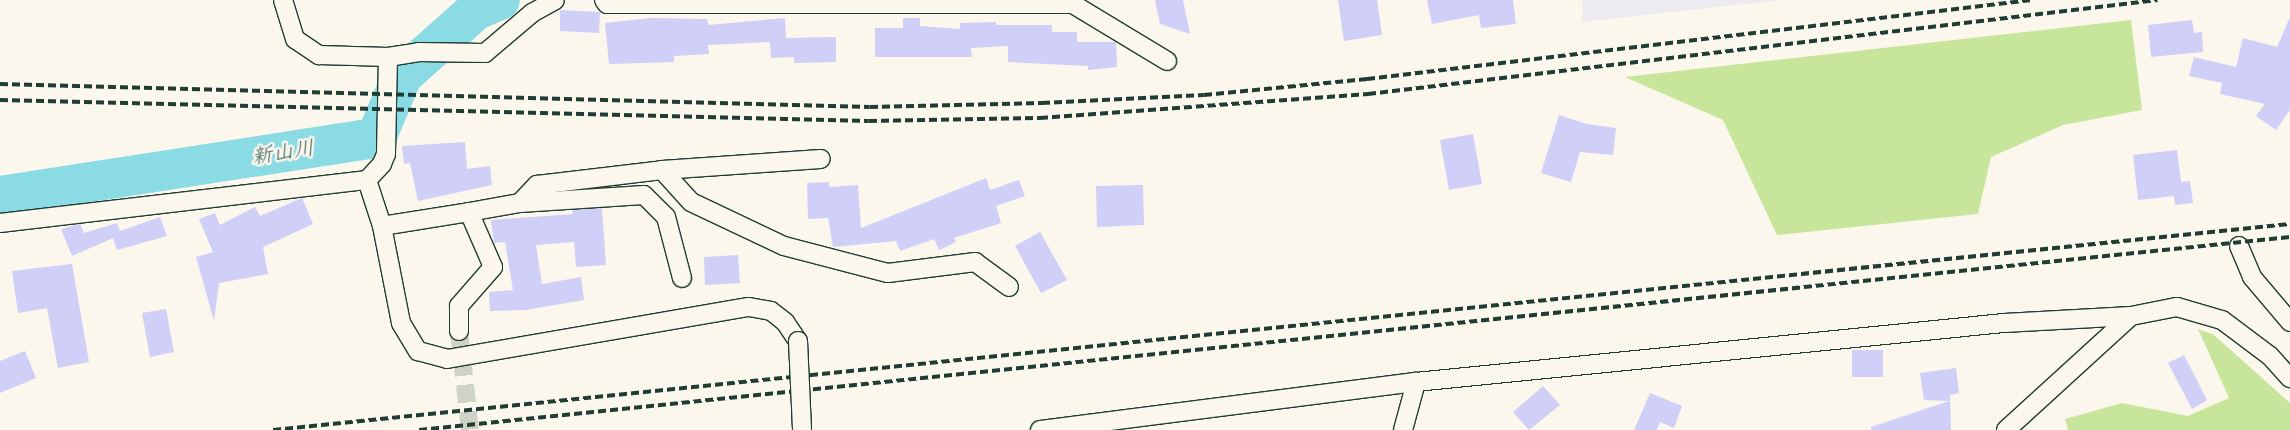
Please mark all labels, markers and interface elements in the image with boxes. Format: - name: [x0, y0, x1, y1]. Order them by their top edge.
- water label: 新山川: [250, 136, 316, 170]

